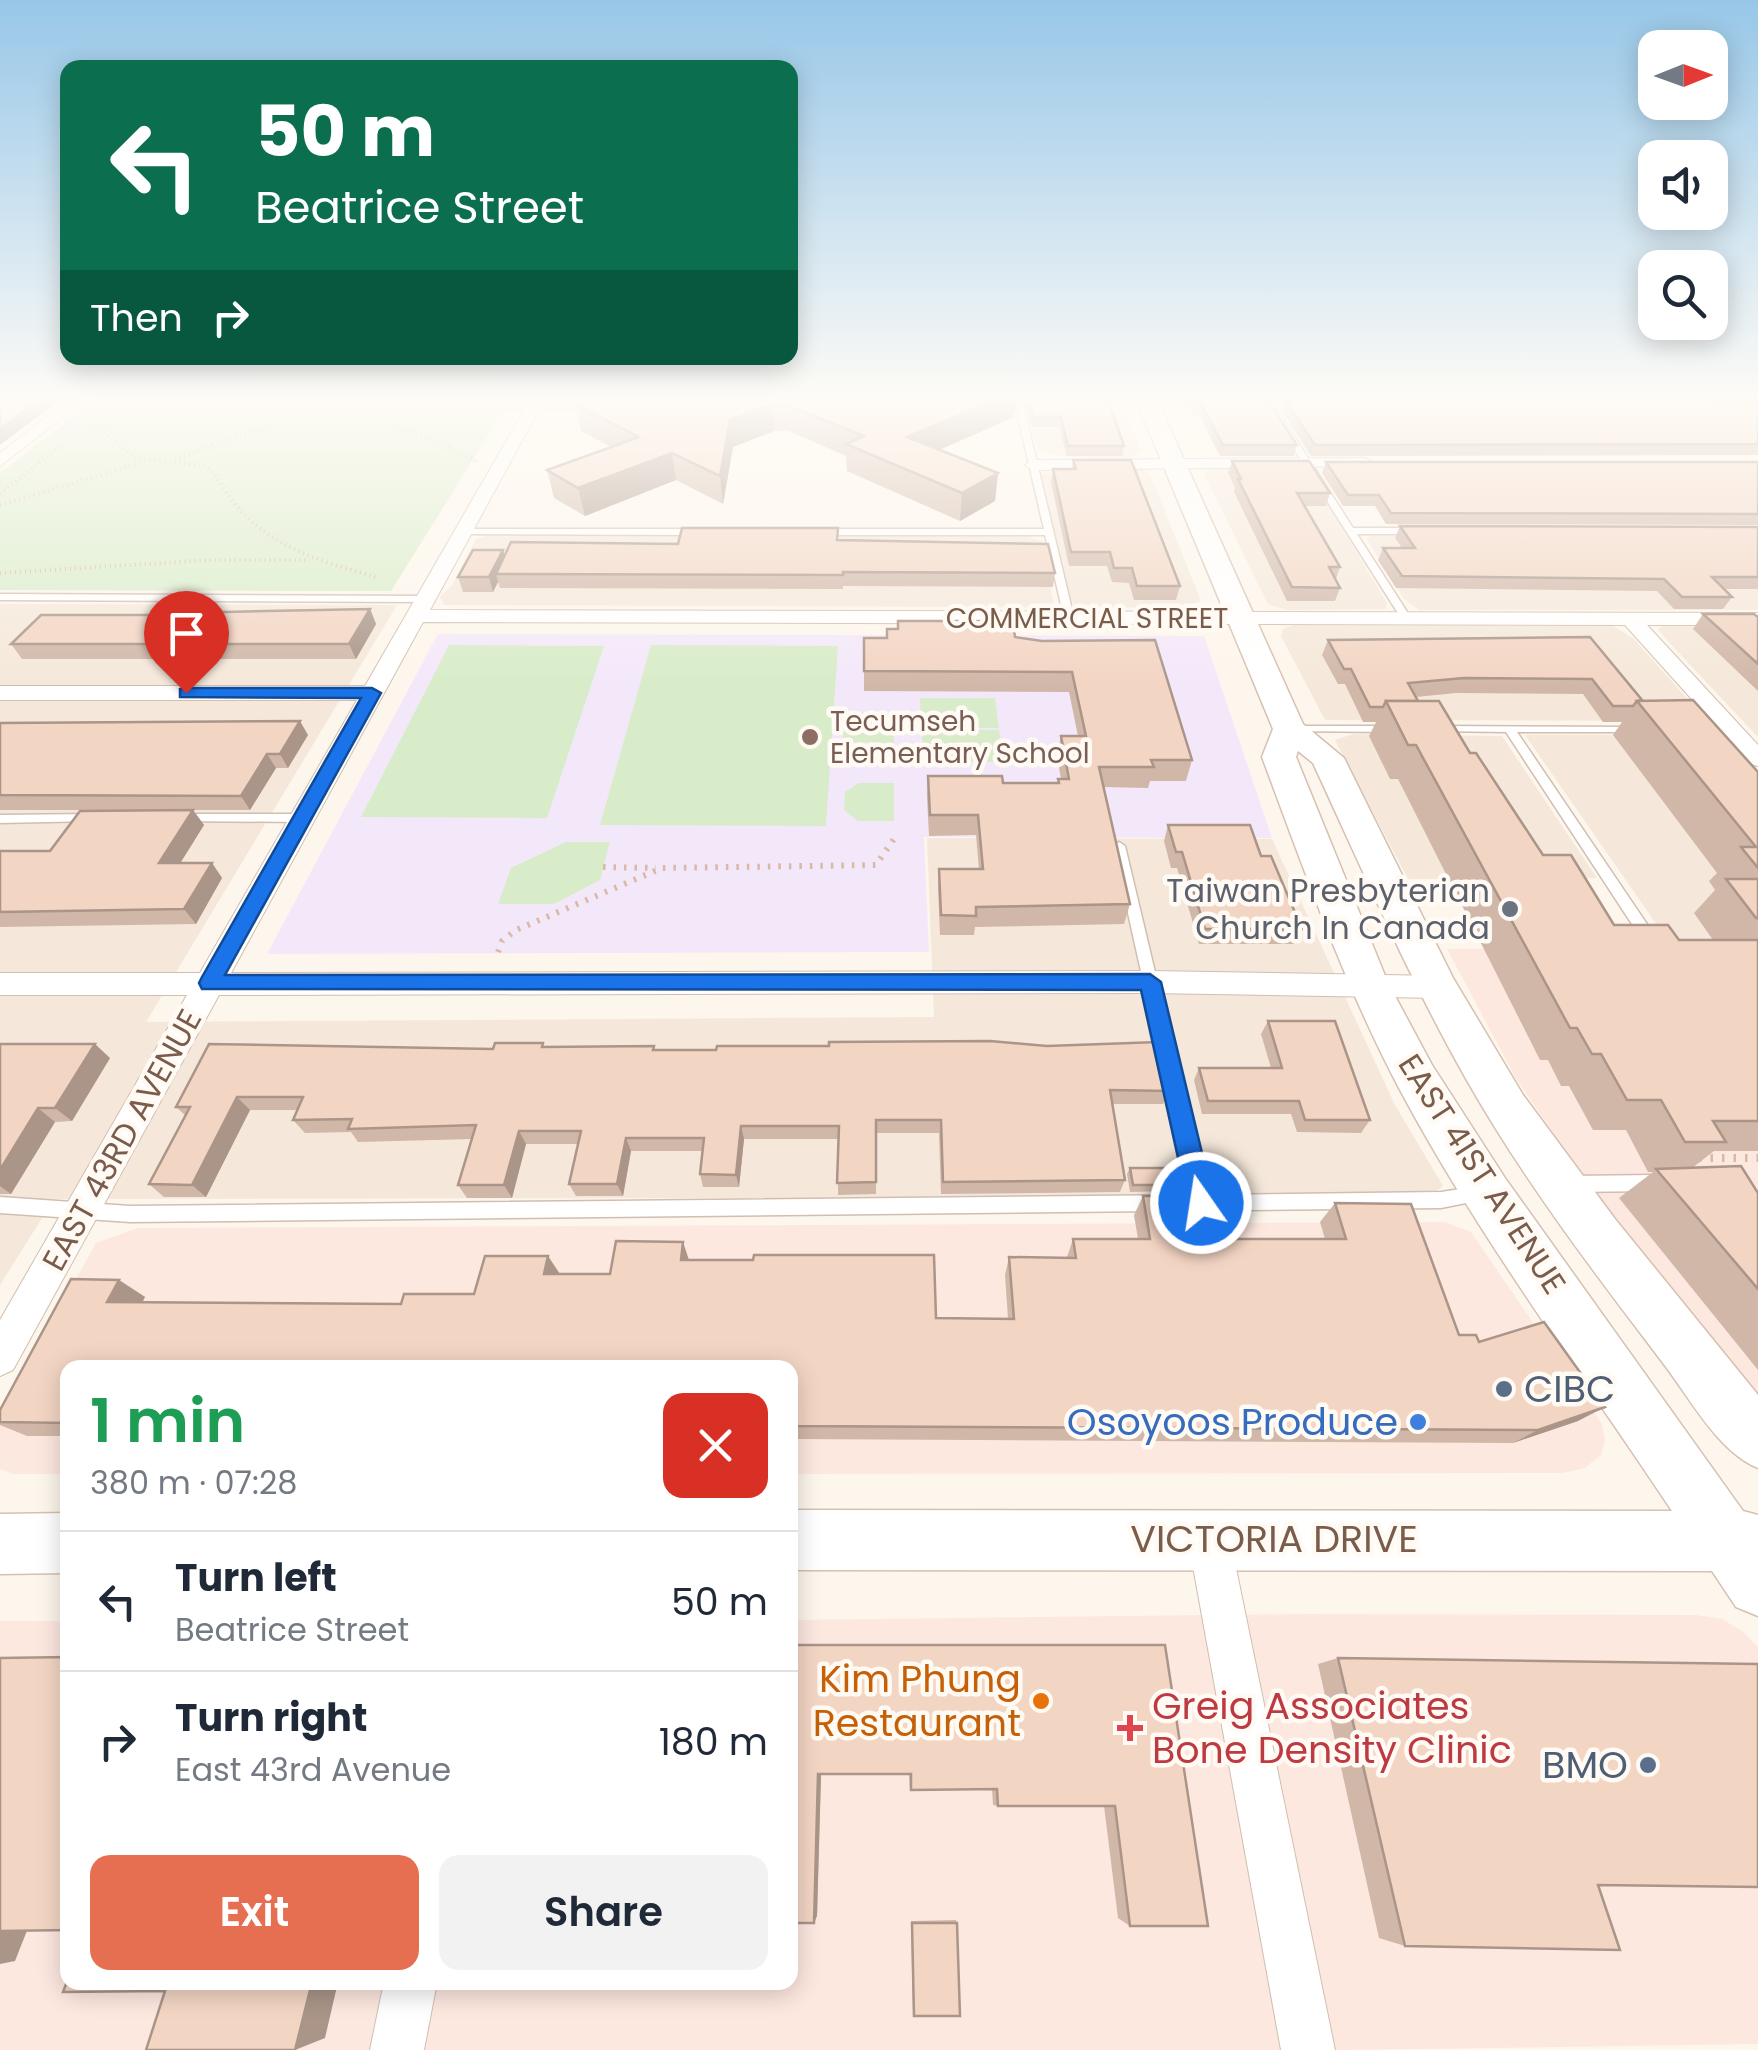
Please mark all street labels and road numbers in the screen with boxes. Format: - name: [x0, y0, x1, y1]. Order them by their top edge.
- street label: COMMERCIAL STREET: [946, 599, 1228, 638]
- street label: EAST 43RD AVENUE: [31, 1001, 212, 1279]
- street label: EAST 41ST AVENUE: [1388, 1045, 1577, 1302]
- street label: VICTORIA DRIVE: [1130, 1512, 1418, 1565]

